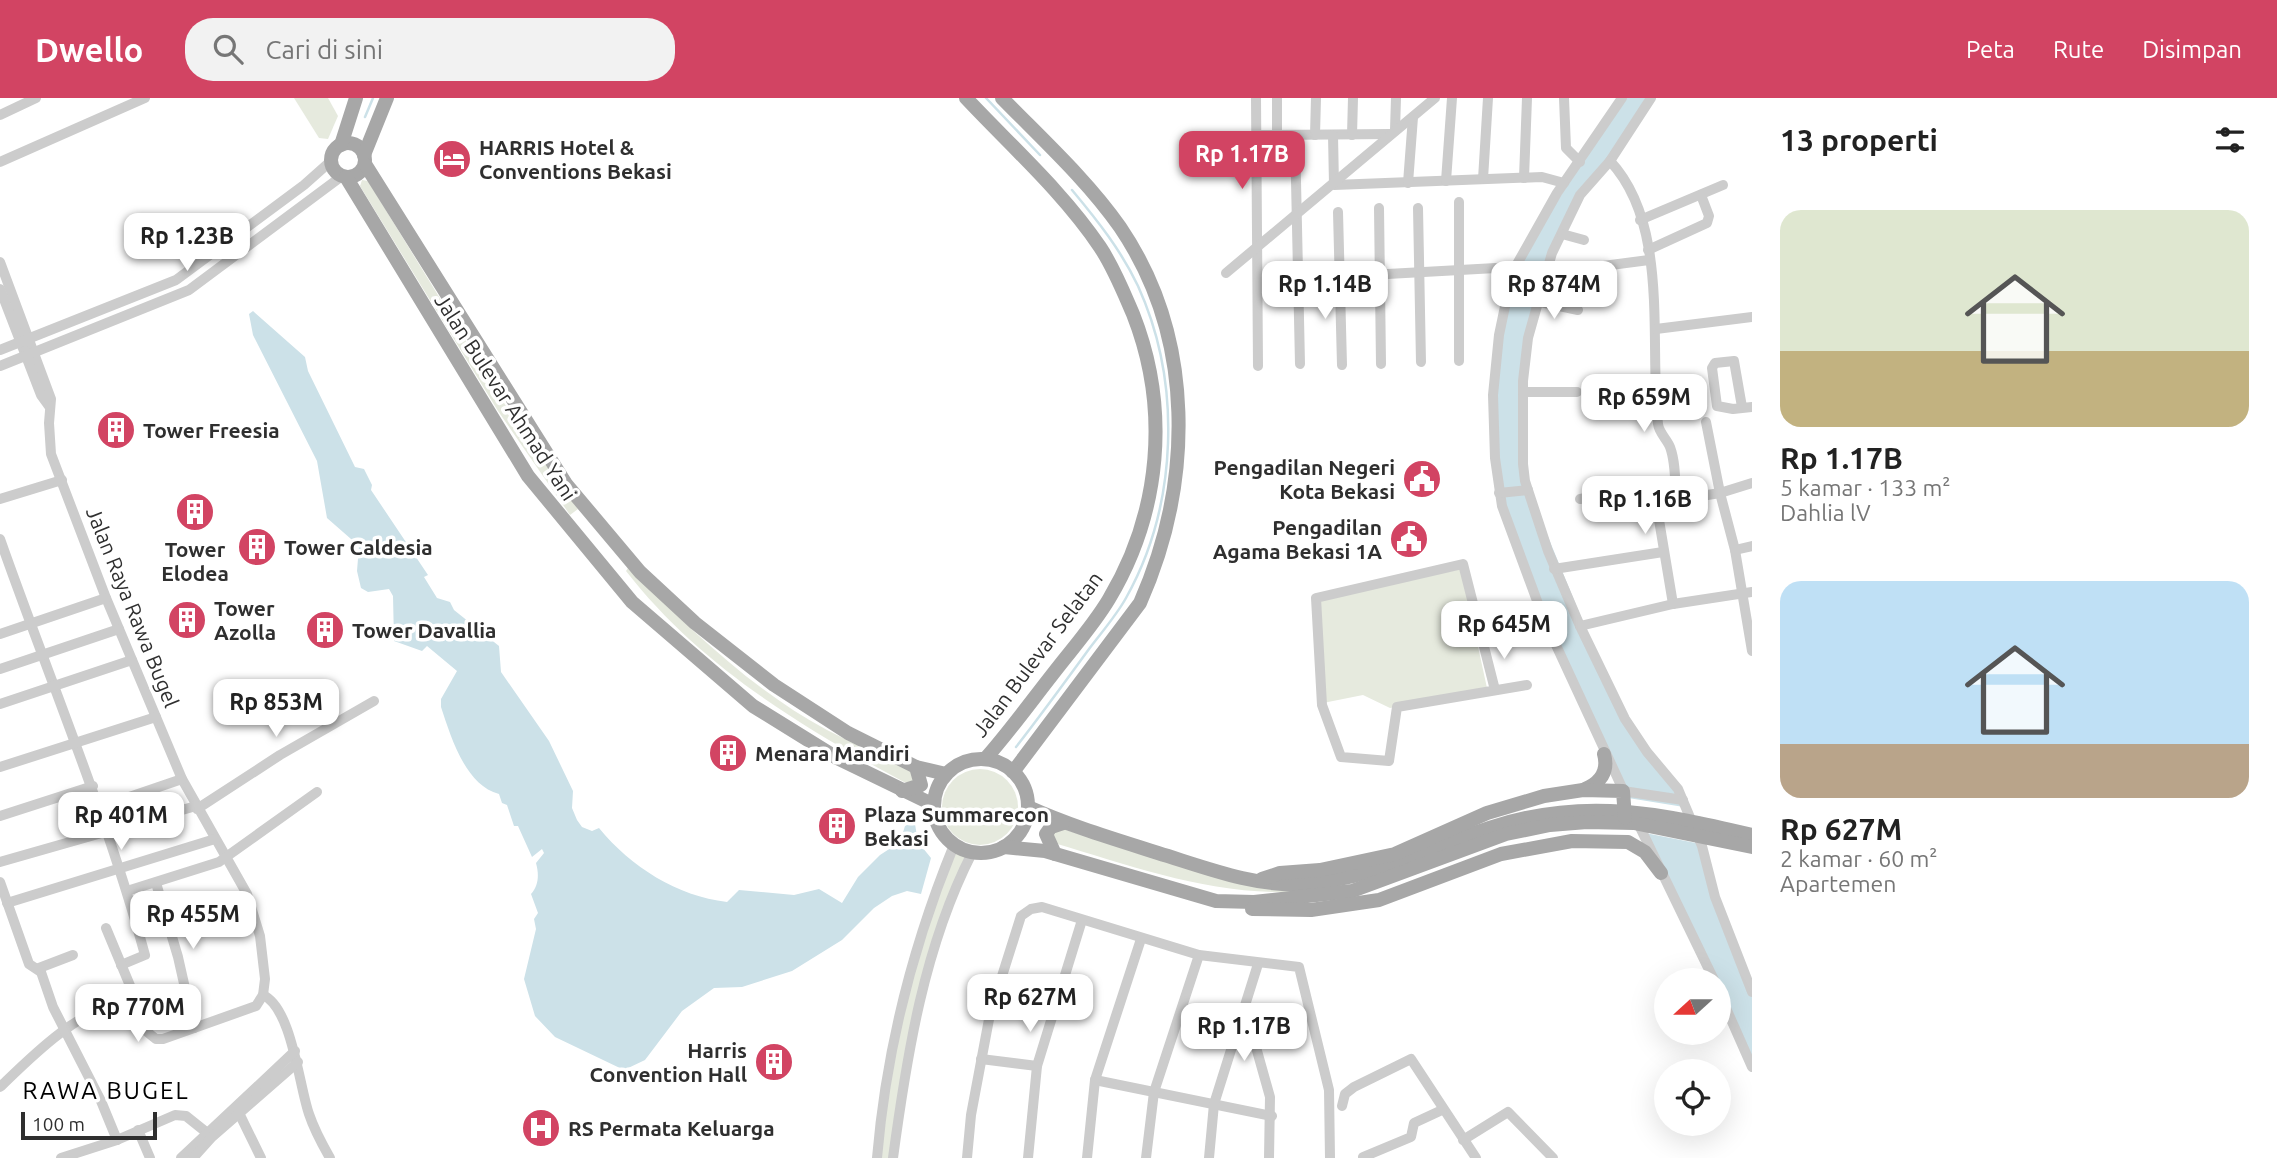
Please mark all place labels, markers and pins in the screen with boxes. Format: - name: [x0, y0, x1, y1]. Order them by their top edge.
- pin: Rp 1.17B: [1170, 132, 1314, 191]
- place label: HARRIS Hotel & Conventions Bekasi: [479, 135, 672, 183]
- hotel icon: HARRIS Hotel & Conventions Bekasi: [431, 138, 473, 180]
- pin: Rp 1.23B: [115, 214, 259, 273]
- pin: Rp 1.14B: [1253, 262, 1397, 321]
- pin: Rp 874M: [1489, 262, 1619, 321]
- pin: Rp 659M: [1579, 374, 1709, 434]
- building icon: Tower Freesia: [95, 409, 137, 451]
- place label: Tower Freesia: [143, 418, 280, 442]
- place label: Pengadilan Negeri Kota Bekasi: [1214, 455, 1395, 503]
- public building icon: Pengadilan Negeri Kota Bekasi: [1401, 458, 1443, 500]
- pin: Rp 1.16B: [1573, 476, 1717, 536]
- building icon: Tower Elodea: [174, 491, 216, 533]
- place label: Pengadilan Agama Bekasi 1A: [1213, 515, 1382, 563]
- public building icon: Pengadilan Agama Bekasi 1A: [1388, 518, 1430, 560]
- building icon: Tower Caldesia: [236, 526, 278, 568]
- place label: Tower Caldesia: [284, 535, 433, 559]
- place label: Tower Elodea: [161, 537, 229, 585]
- place label: Tower Azolla: [214, 596, 276, 644]
- building icon: Tower Azolla: [166, 599, 208, 641]
- pin: Rp 645M: [1439, 602, 1569, 661]
- building icon: Tower Davallia: [304, 609, 346, 651]
- place label: Tower Davallia: [352, 618, 497, 642]
- pin: Rp 853M: [211, 680, 341, 739]
- building icon: Menara Mandiri: [707, 732, 749, 774]
- place label: Menara Mandiri: [755, 741, 910, 765]
- pin: Rp 401M: [56, 792, 186, 852]
- place label: Plaza Summarecon Bekasi: [864, 802, 1049, 850]
- building icon: Plaza Summarecon Bekasi: [816, 805, 858, 847]
- pin: Rp 455M: [128, 892, 258, 951]
- pin: Rp 627M: [965, 974, 1095, 1034]
- pin: Rp 770M: [73, 984, 203, 1044]
- pin: Rp 1.17B: [1172, 1004, 1316, 1063]
- place label: Harris Convention Hall: [590, 1038, 747, 1086]
- building icon: Harris Convention Hall: [753, 1041, 795, 1083]
- hospital icon: RS Permata Keluarga: [520, 1107, 562, 1149]
- place label: RS Permata Keluarga: [568, 1116, 775, 1140]

